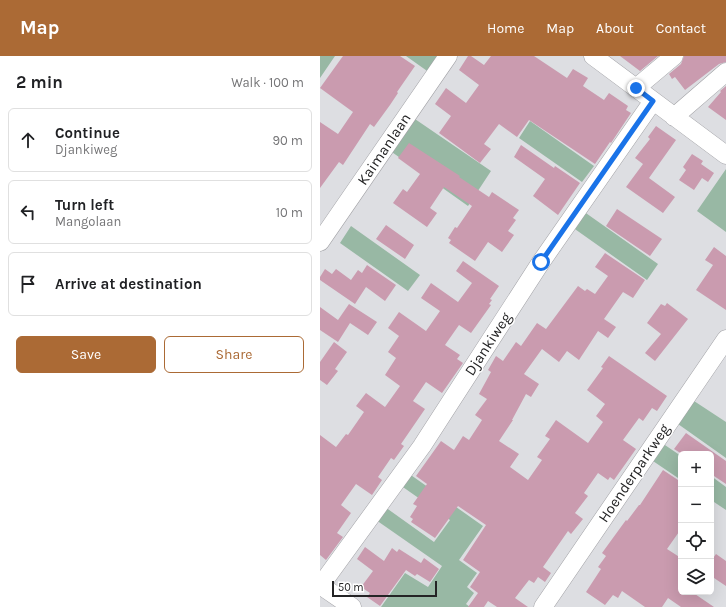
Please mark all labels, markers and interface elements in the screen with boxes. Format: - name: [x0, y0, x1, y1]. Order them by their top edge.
- text: Map: [20, 17, 59, 39]
- text: Home: [487, 20, 524, 37]
- text: Map: [546, 20, 574, 37]
- text: About: [596, 20, 634, 37]
- text: Contact: [656, 20, 706, 37]
- text: 2 min: [16, 72, 63, 92]
- text: Walk · 100 m: [231, 75, 304, 90]
- route end: [627, 79, 645, 97]
- street label: Kaimanlaan: [353, 110, 415, 188]
- text: Continue: [55, 124, 120, 142]
- icon: ahead: [17, 129, 39, 151]
- text: 90 m: [272, 133, 303, 148]
- text: Djankiweg: [55, 142, 117, 157]
- text: Turn left: [55, 196, 114, 214]
- icon: left: [17, 201, 39, 223]
- text: 10 m: [276, 205, 303, 220]
- text: Mangolaan: [55, 214, 121, 229]
- route start: [532, 253, 550, 271]
- icon: arrive: [17, 273, 39, 295]
- text: Arrive at destination: [55, 275, 202, 293]
- street label: Djankiweg: [461, 309, 515, 379]
- button: Save: [16, 336, 156, 373]
- button: Share: [164, 336, 304, 373]
- street label: Hoenderparkweg: [594, 420, 674, 526]
- map controls: [678, 451, 714, 595]
- button: +: [678, 451, 714, 487]
- button: −: [678, 487, 714, 523]
- button: locate: [678, 523, 714, 559]
- button: layers: [678, 559, 714, 595]
- scale bar: [332, 579, 437, 598]
- text: 50 m: [338, 581, 364, 594]

